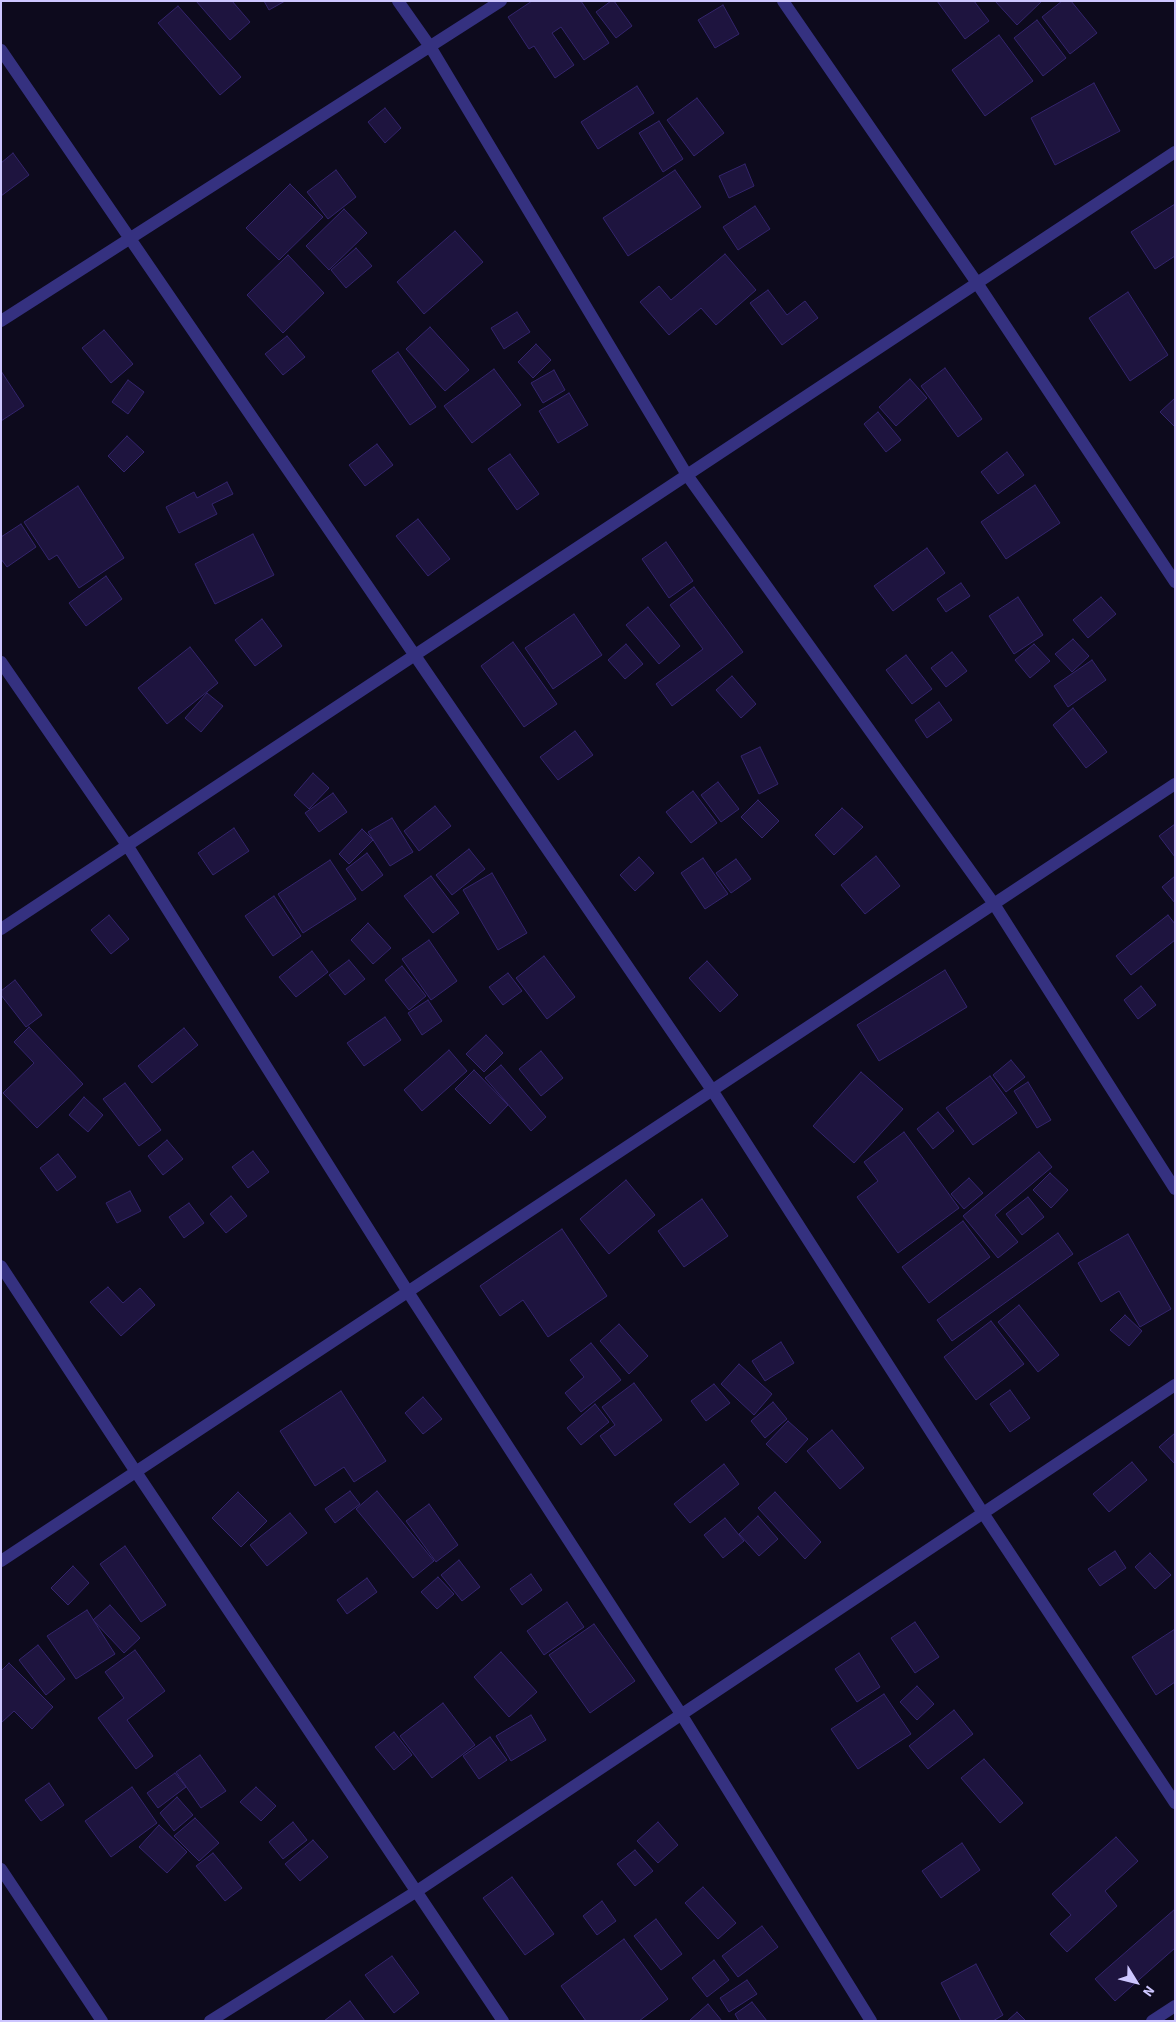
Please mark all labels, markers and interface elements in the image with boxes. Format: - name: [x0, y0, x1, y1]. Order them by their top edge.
- north arrow: [1111, 1957, 1161, 2007]
- text: N: [1137, 1981, 1159, 2000]

